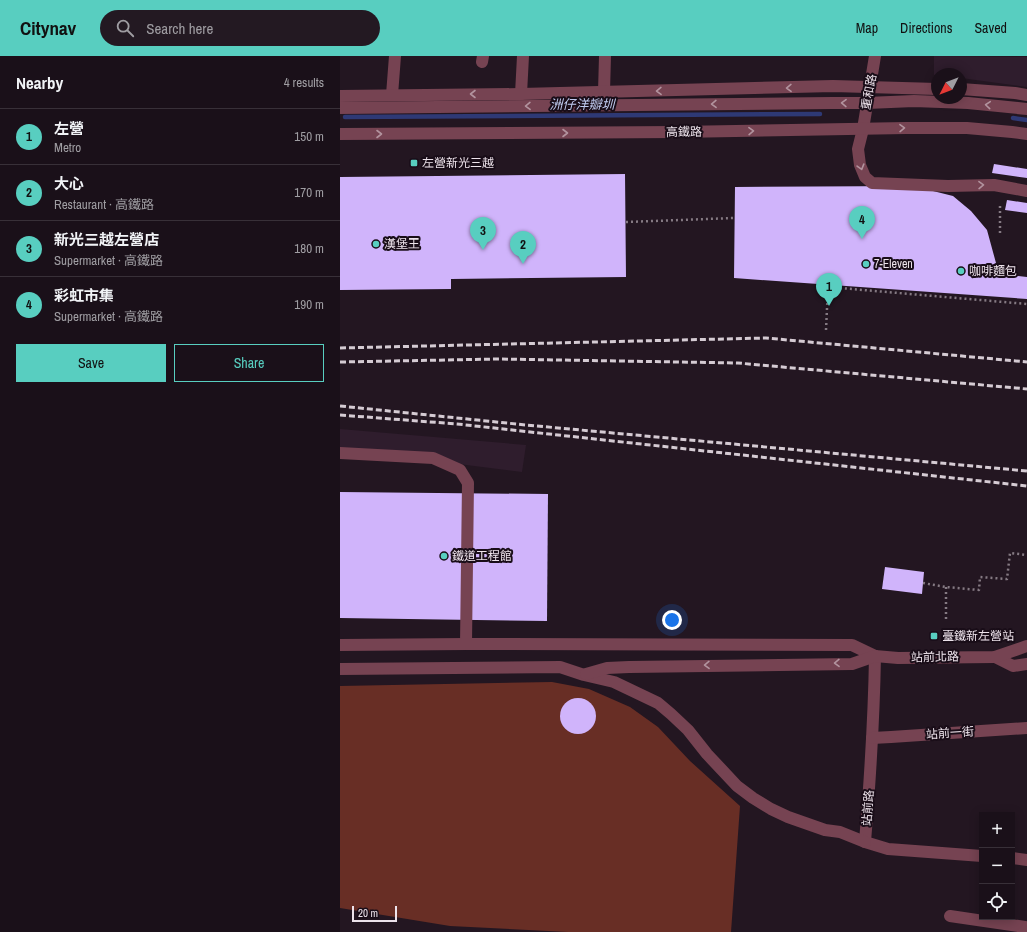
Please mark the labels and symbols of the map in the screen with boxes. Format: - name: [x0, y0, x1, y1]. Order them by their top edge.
- north arrow: [931, 68, 967, 104]
- street label: 重和路: [858, 73, 880, 111]
- one-way arrow: [786, 83, 792, 92]
- one-way arrow: [656, 87, 662, 95]
- one-way arrow: [470, 90, 476, 98]
- water label: 洲仔洋瓣圳: [549, 96, 616, 113]
- one-way arrow: [841, 99, 847, 107]
- one-way arrow: [711, 100, 717, 108]
- one-way arrow: [985, 100, 991, 109]
- one-way arrow: [525, 102, 531, 110]
- street label: 高鐵路: [666, 124, 702, 140]
- one-way arrow: [899, 124, 905, 132]
- one-way arrow: [748, 126, 754, 135]
- one-way arrow: [562, 128, 568, 137]
- one-way arrow: [376, 130, 382, 138]
- place label: 左營新光三越: [422, 155, 494, 171]
- marker: 左營新光三越: [409, 158, 419, 168]
- one-way arrow: [856, 163, 865, 170]
- one-way arrow: [978, 181, 984, 189]
- pin: 4: [849, 206, 875, 239]
- pin: 3: [470, 217, 496, 250]
- pin: 2: [510, 231, 536, 264]
- place label: 漢堡王: [384, 236, 420, 252]
- marker: 漢堡王: [371, 239, 381, 249]
- place label: 7-Eleven: [874, 256, 913, 272]
- marker: 7-Eleven: [861, 259, 871, 269]
- place label: 咖啡麵包: [969, 263, 1017, 279]
- marker: 咖啡麵包: [956, 266, 966, 276]
- pin: 1: [816, 273, 842, 306]
- place label: 鐵道工程館: [452, 548, 512, 564]
- marker: 鐵道工程館: [439, 551, 449, 561]
- your location: [662, 610, 682, 630]
- place label: 臺鐵新左營站: [942, 628, 1014, 644]
- marker: 臺鐵新左營站: [929, 631, 939, 641]
- street label: 站前北路: [911, 649, 959, 665]
- one-way arrow: [834, 659, 840, 667]
- one-way arrow: [704, 661, 710, 670]
- street label: 站前一街: [925, 723, 975, 743]
- street label: 站前路: [859, 789, 877, 827]
- scale bar: [352, 904, 397, 923]

